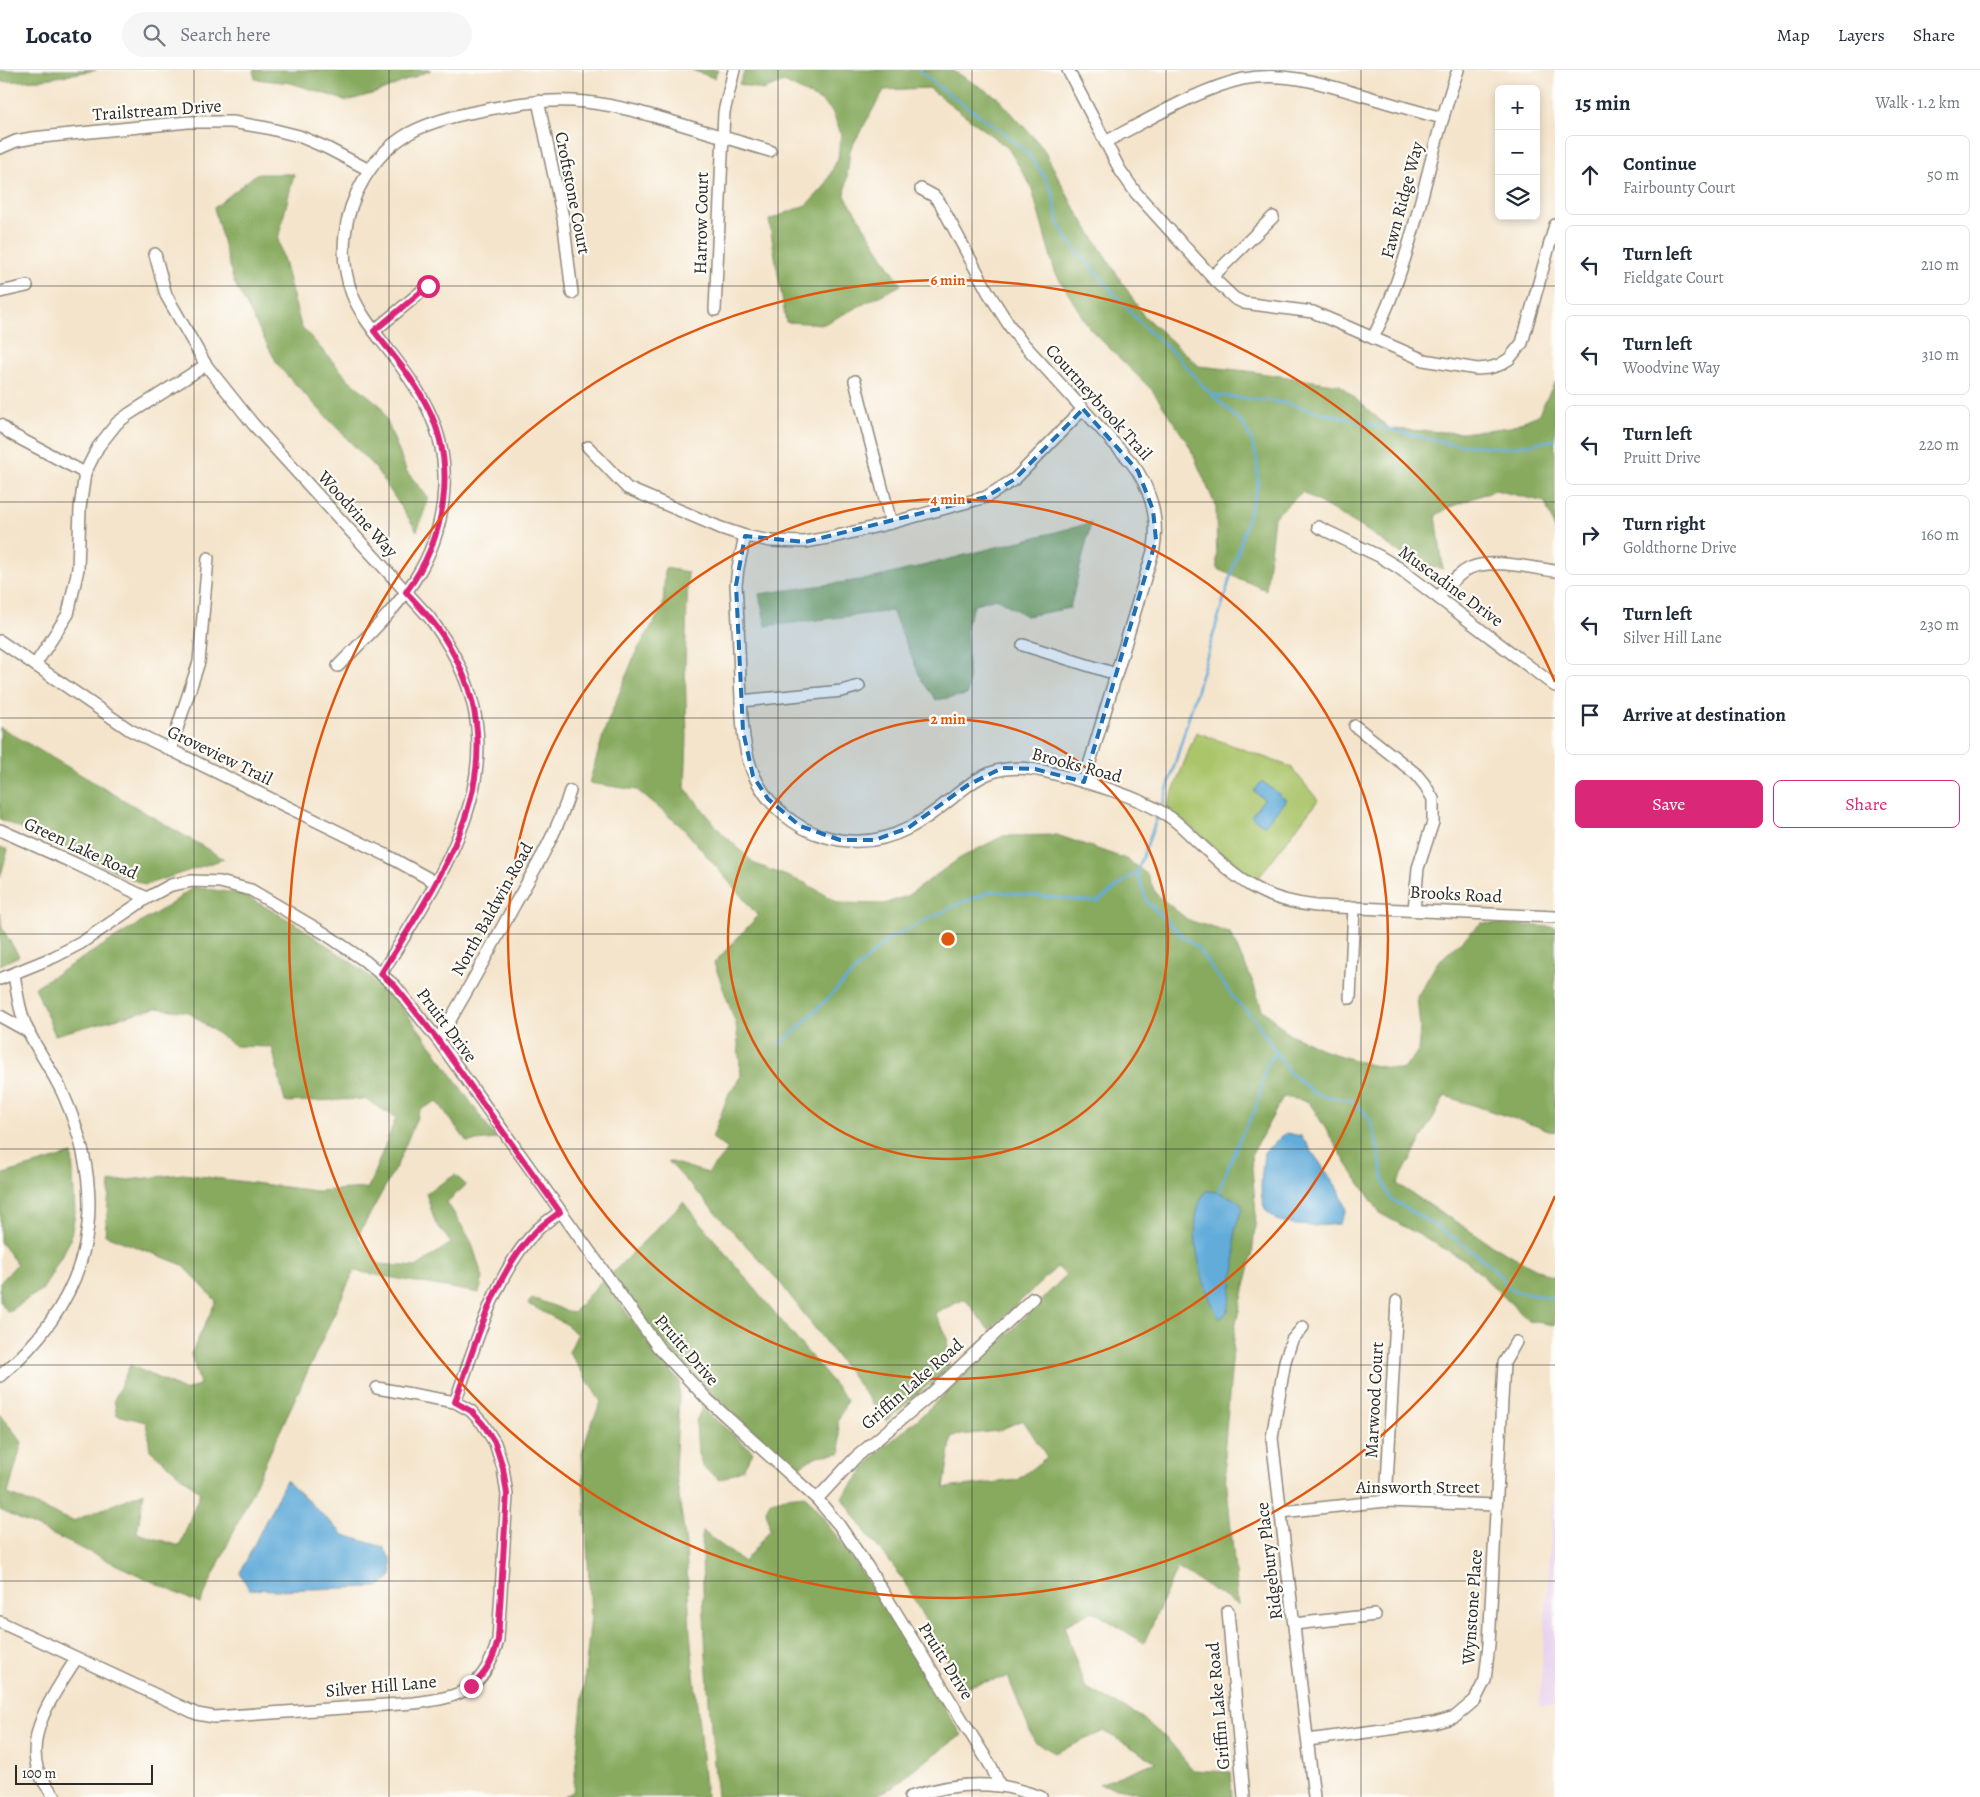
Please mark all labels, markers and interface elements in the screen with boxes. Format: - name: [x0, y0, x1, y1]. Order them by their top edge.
- search box: [122, 12, 472, 57]
- text: Locato: [25, 19, 92, 51]
- icon: search: [140, 21, 168, 49]
- text: Search here: [180, 22, 271, 48]
- text: Map: [1777, 23, 1810, 47]
- text: Layers: [1838, 23, 1885, 47]
- text: Share: [1913, 23, 1955, 47]
- map controls: [1495, 85, 1540, 220]
- button: +: [1495, 85, 1540, 130]
- text: 15 min: [1575, 89, 1631, 117]
- text: Walk · 1.2 km: [1875, 92, 1960, 114]
- street label: Trailstream Drive: [92, 94, 222, 126]
- street label: Croftstone Court: [549, 130, 597, 256]
- button: −: [1495, 130, 1540, 175]
- street label: Fawn Ridge Way: [1375, 138, 1429, 261]
- text: Continue: [1623, 151, 1697, 177]
- icon: ahead: [1576, 161, 1604, 189]
- text: 50 m: [1927, 164, 1959, 186]
- street label: Harrow Court: [688, 171, 714, 274]
- button: layers: [1495, 175, 1540, 220]
- text: Fairbounty Court: [1623, 177, 1735, 199]
- text: Turn left: [1623, 241, 1692, 267]
- icon: left: [1576, 251, 1604, 279]
- text: 210 m: [1921, 254, 1959, 276]
- text: Fieldgate Court: [1623, 267, 1724, 289]
- text: 6 min: [931, 270, 966, 290]
- route start: [417, 275, 440, 298]
- text: Turn left: [1623, 331, 1692, 357]
- street label: Courtneybrook Trail: [1040, 339, 1158, 466]
- icon: left: [1576, 341, 1604, 369]
- text: 310 m: [1922, 344, 1959, 366]
- text: Woodvine Way: [1623, 357, 1720, 379]
- text: Turn left: [1623, 421, 1692, 447]
- icon: left: [1576, 431, 1604, 459]
- text: 220 m: [1919, 434, 1959, 456]
- text: Pruitt Drive: [1623, 447, 1701, 469]
- street label: Woodvine Way: [312, 465, 404, 563]
- text: 4 min: [930, 489, 966, 509]
- text: Turn right: [1623, 511, 1705, 537]
- icon: right: [1576, 521, 1604, 549]
- text: 160 m: [1921, 524, 1959, 546]
- text: Goldthorne Drive: [1623, 537, 1737, 559]
- street label: Muscadine Drive: [1394, 540, 1508, 632]
- text: Turn left: [1623, 601, 1692, 627]
- icon: left: [1576, 611, 1604, 639]
- text: 230 m: [1920, 614, 1959, 636]
- text: Silver Hill Lane: [1623, 627, 1722, 649]
- icon: arrive: [1576, 701, 1604, 729]
- text: Arrive at destination: [1623, 702, 1786, 728]
- text: 2 min: [930, 709, 966, 729]
- street label: Groveview Trail: [163, 719, 277, 791]
- street label: Brooks Road: [1029, 741, 1125, 789]
- button: Save: [1575, 780, 1763, 828]
- button: Share: [1773, 780, 1960, 828]
- street label: Green Lake Road: [20, 811, 142, 885]
- street label: North Baldwin Road: [445, 838, 539, 980]
- street label: Brooks Road: [1409, 880, 1503, 908]
- centre of rings: [939, 930, 957, 948]
- street label: Pruitt Drive: [411, 983, 483, 1067]
- street label: Pruitt Drive: [649, 1309, 725, 1391]
- street label: Griffin Lake Road: [856, 1333, 969, 1435]
- street label: Marwood Court: [1359, 1341, 1389, 1459]
- street label: Ainsworth Street: [1355, 1475, 1480, 1499]
- street label: Ridgebury Place: [1250, 1501, 1288, 1621]
- street label: Wynstone Place: [1456, 1548, 1488, 1667]
- street label: Pruitt Drive: [913, 1618, 979, 1704]
- street label: Griffin Lake Road: [1200, 1641, 1236, 1771]
- street label: Silver Hill Lane: [324, 1669, 438, 1703]
- route end: [460, 1675, 483, 1698]
- scale bar: [15, 1762, 152, 1785]
- text: 100 m: [22, 1764, 56, 1783]

